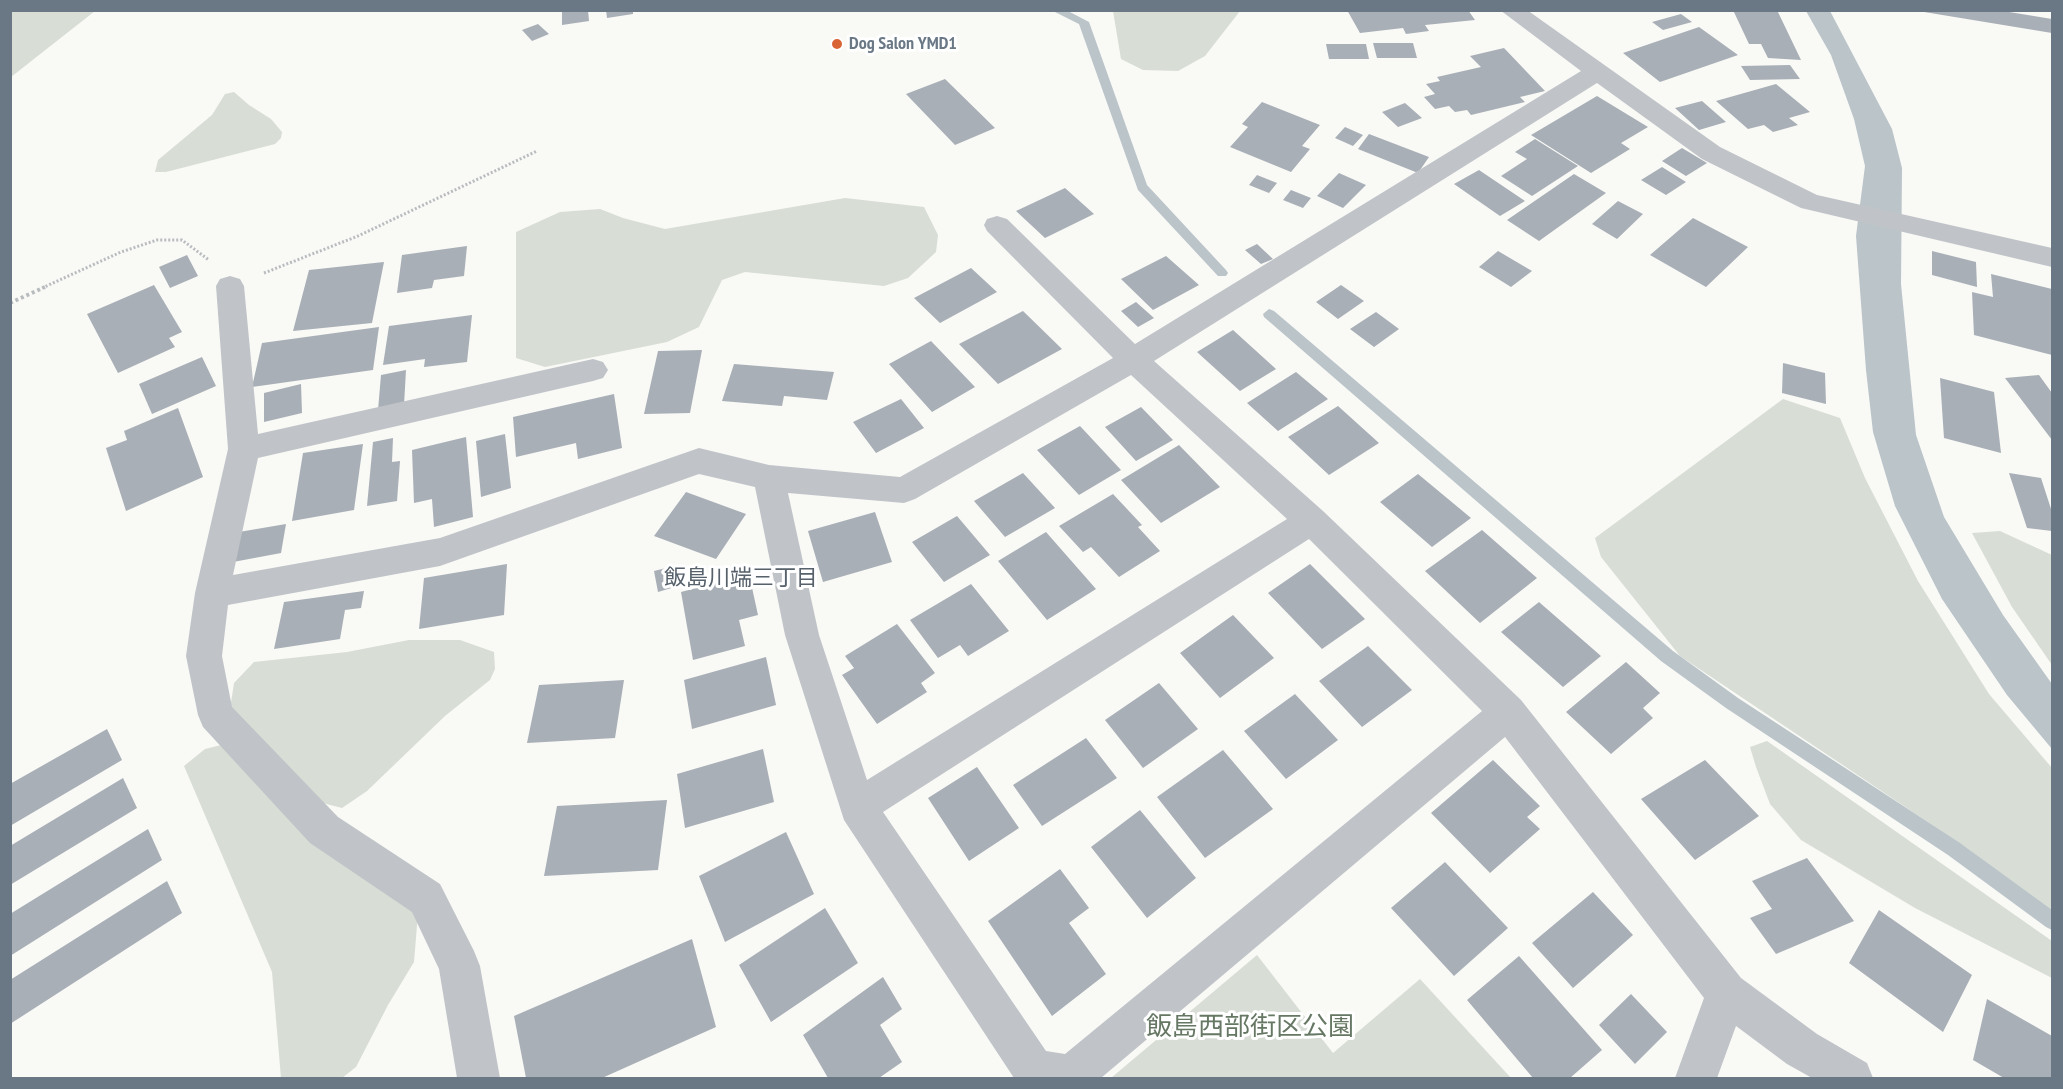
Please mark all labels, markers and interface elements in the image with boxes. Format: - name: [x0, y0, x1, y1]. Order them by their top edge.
- place label: Dog Salon YMD1: [849, 33, 957, 55]
- marker: Dog Salon YMD1: [830, 37, 844, 51]
- district label: 飯島川端三丁目: [664, 566, 818, 592]
- park label: 飯島西部街区公園: [1146, 1012, 1354, 1044]

